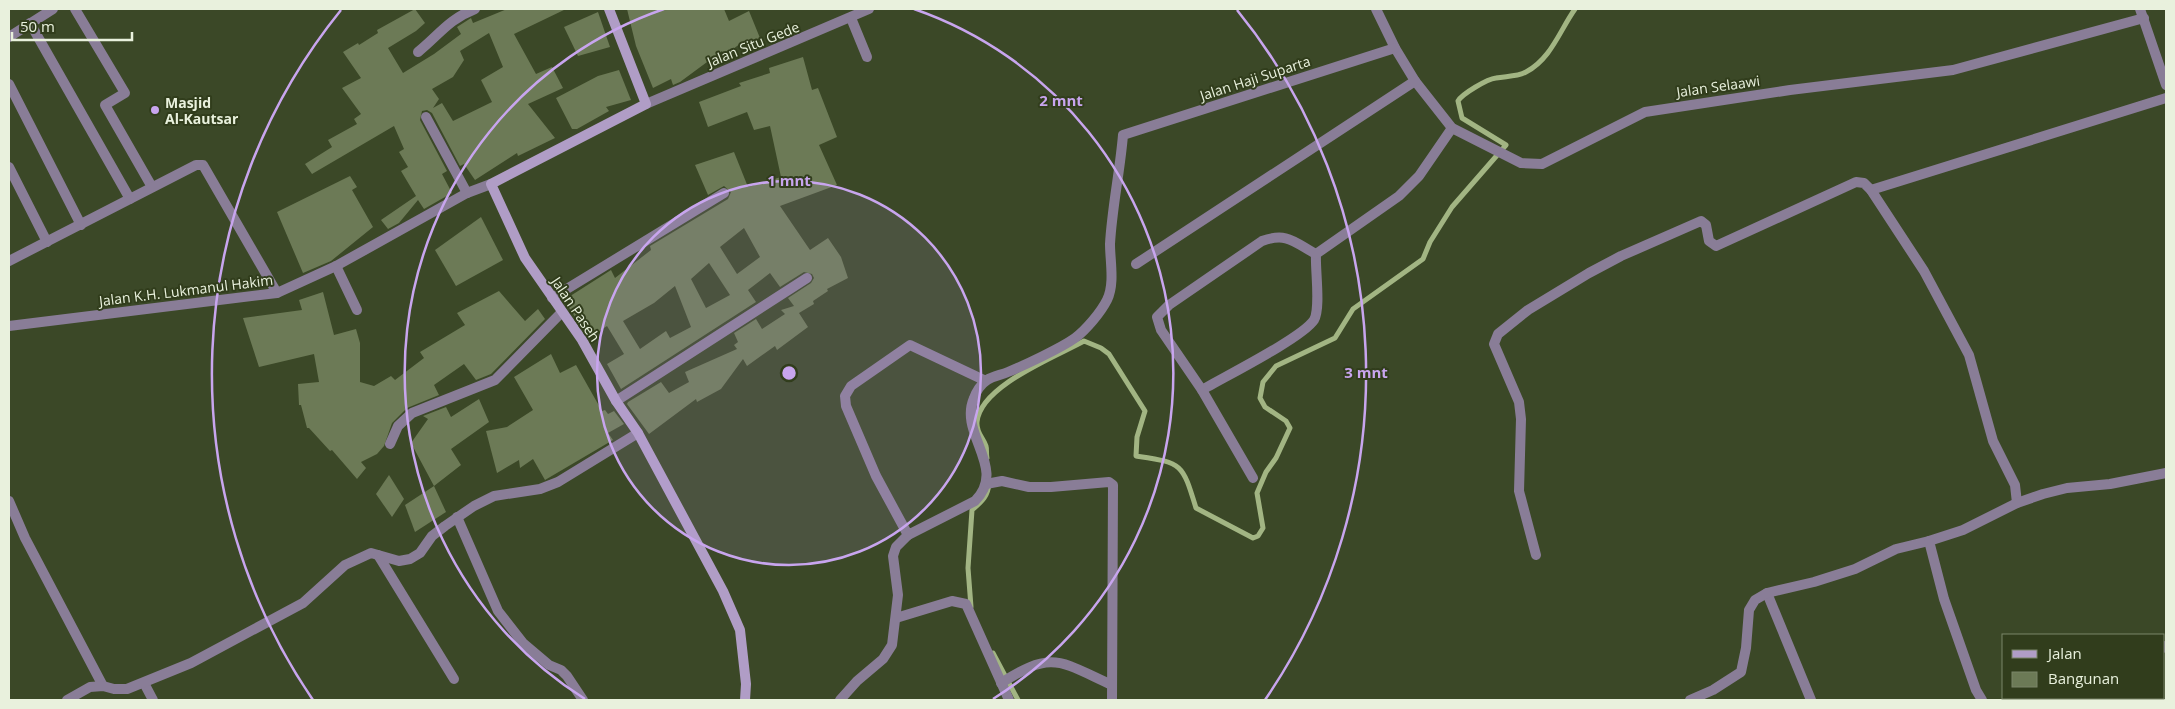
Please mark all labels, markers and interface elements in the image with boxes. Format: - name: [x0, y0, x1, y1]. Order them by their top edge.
- scale bar: [12, 10, 132, 42]
- text: 50 m: [20, 16, 55, 36]
- street label: Jalan Situ Gede: [702, 17, 802, 72]
- street label: Jalan Haji Suparta: [1195, 51, 1313, 105]
- street label: Jalan Selaawi: [1673, 71, 1761, 102]
- text: 2 mnt: [1039, 90, 1083, 110]
- place label: Masjid Al-Kautsar: [165, 93, 239, 128]
- marker: Masjid Al-Kautsar: [149, 104, 161, 116]
- text: 1 mnt: [767, 170, 811, 190]
- street label: Jalan K.H. Lukmanul Hakim: [96, 270, 274, 310]
- street label: Jalan Paseh: [546, 271, 605, 345]
- text: 3 mnt: [1344, 362, 1388, 382]
- centre of rings: [780, 364, 798, 382]
- legend: [2002, 634, 2165, 699]
- text: Jalan: [2046, 643, 2082, 663]
- text: Bangunan: [2048, 668, 2119, 688]

